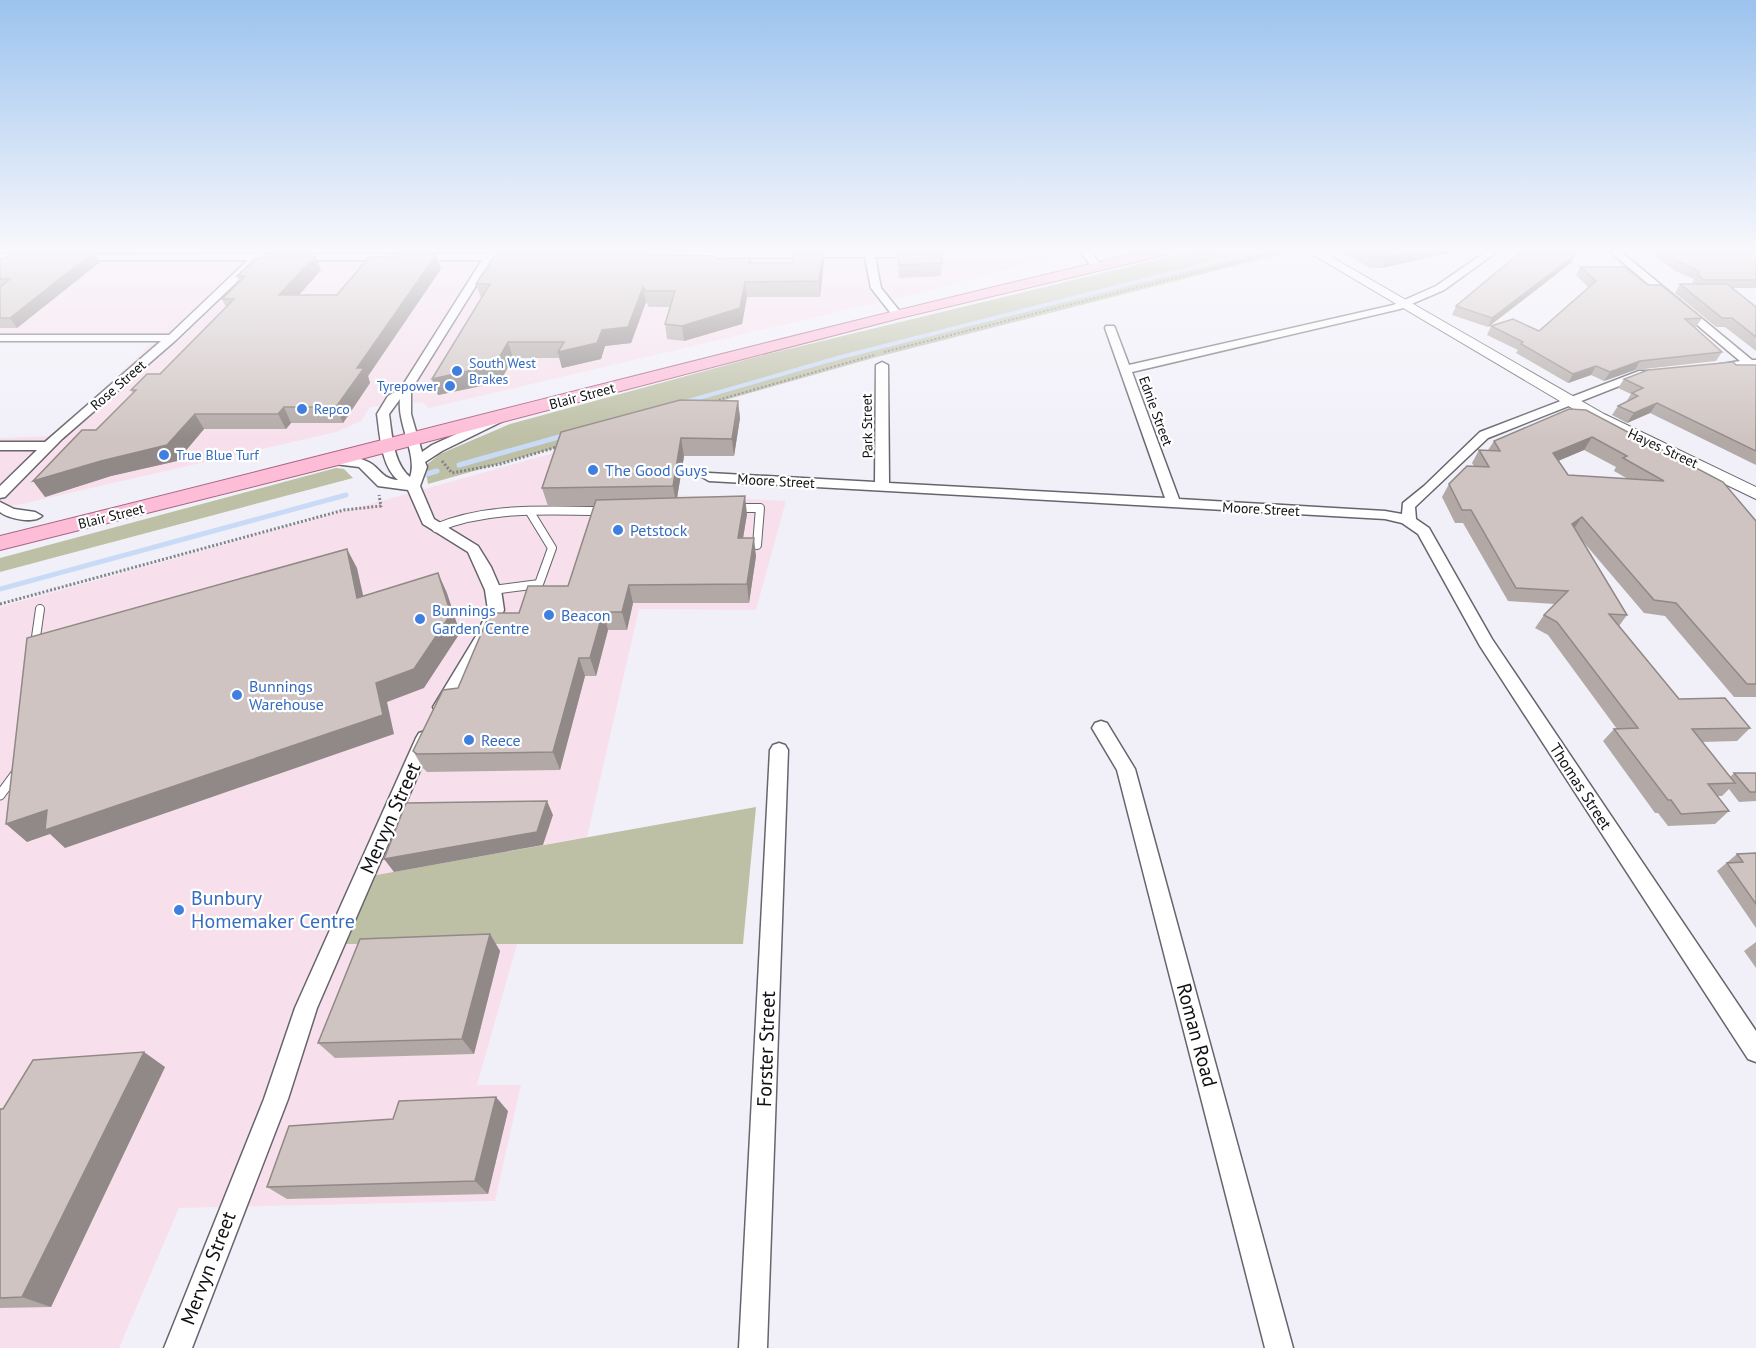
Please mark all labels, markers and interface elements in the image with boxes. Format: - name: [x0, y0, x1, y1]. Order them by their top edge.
- place label: South West Brakes: [469, 354, 536, 388]
- street label: Rose Street: [87, 356, 150, 414]
- marker: South West Brakes: [450, 364, 464, 378]
- street label: Ednie Street: [1135, 374, 1177, 449]
- place label: Tyrepower: [377, 377, 438, 395]
- marker: Tyrepower: [443, 379, 457, 393]
- street label: Blair Street: [547, 379, 617, 413]
- street label: Park Street: [857, 393, 877, 459]
- place label: Repco: [314, 400, 350, 418]
- marker: Repco: [295, 402, 309, 416]
- street label: Hayes Street: [1625, 424, 1701, 472]
- place label: True Blue Turf: [176, 446, 259, 464]
- marker: True Blue Turf: [157, 448, 171, 462]
- place label: The Good Guys: [605, 460, 708, 480]
- marker: The Good Guys: [586, 463, 600, 477]
- street label: Moore Street: [737, 470, 815, 492]
- street label: Moore Street: [1222, 498, 1300, 520]
- street label: Blair Street: [76, 499, 146, 533]
- place label: Petstock: [630, 520, 688, 540]
- marker: Petstock: [611, 523, 625, 537]
- place label: Bunnings Garden Centre: [432, 600, 529, 638]
- place label: Beacon: [561, 605, 611, 625]
- marker: Beacon: [542, 608, 556, 622]
- marker: Bunnings Garden Centre: [413, 612, 427, 626]
- place label: Bunnings Warehouse: [249, 676, 324, 714]
- marker: Bunnings Warehouse: [230, 688, 244, 702]
- place label: Reece: [481, 730, 521, 750]
- marker: Reece: [462, 733, 476, 747]
- street label: Thomas Street: [1546, 739, 1617, 833]
- street label: Mervyn Street: [354, 758, 426, 878]
- place label: Bunbury Homemaker Centre: [191, 885, 355, 934]
- marker: Bunbury Homemaker Centre: [172, 903, 186, 917]
- street label: Roman Road: [1171, 980, 1223, 1090]
- street label: Forster Street: [751, 990, 781, 1108]
- street label: Mervyn Street: [174, 1207, 242, 1328]

